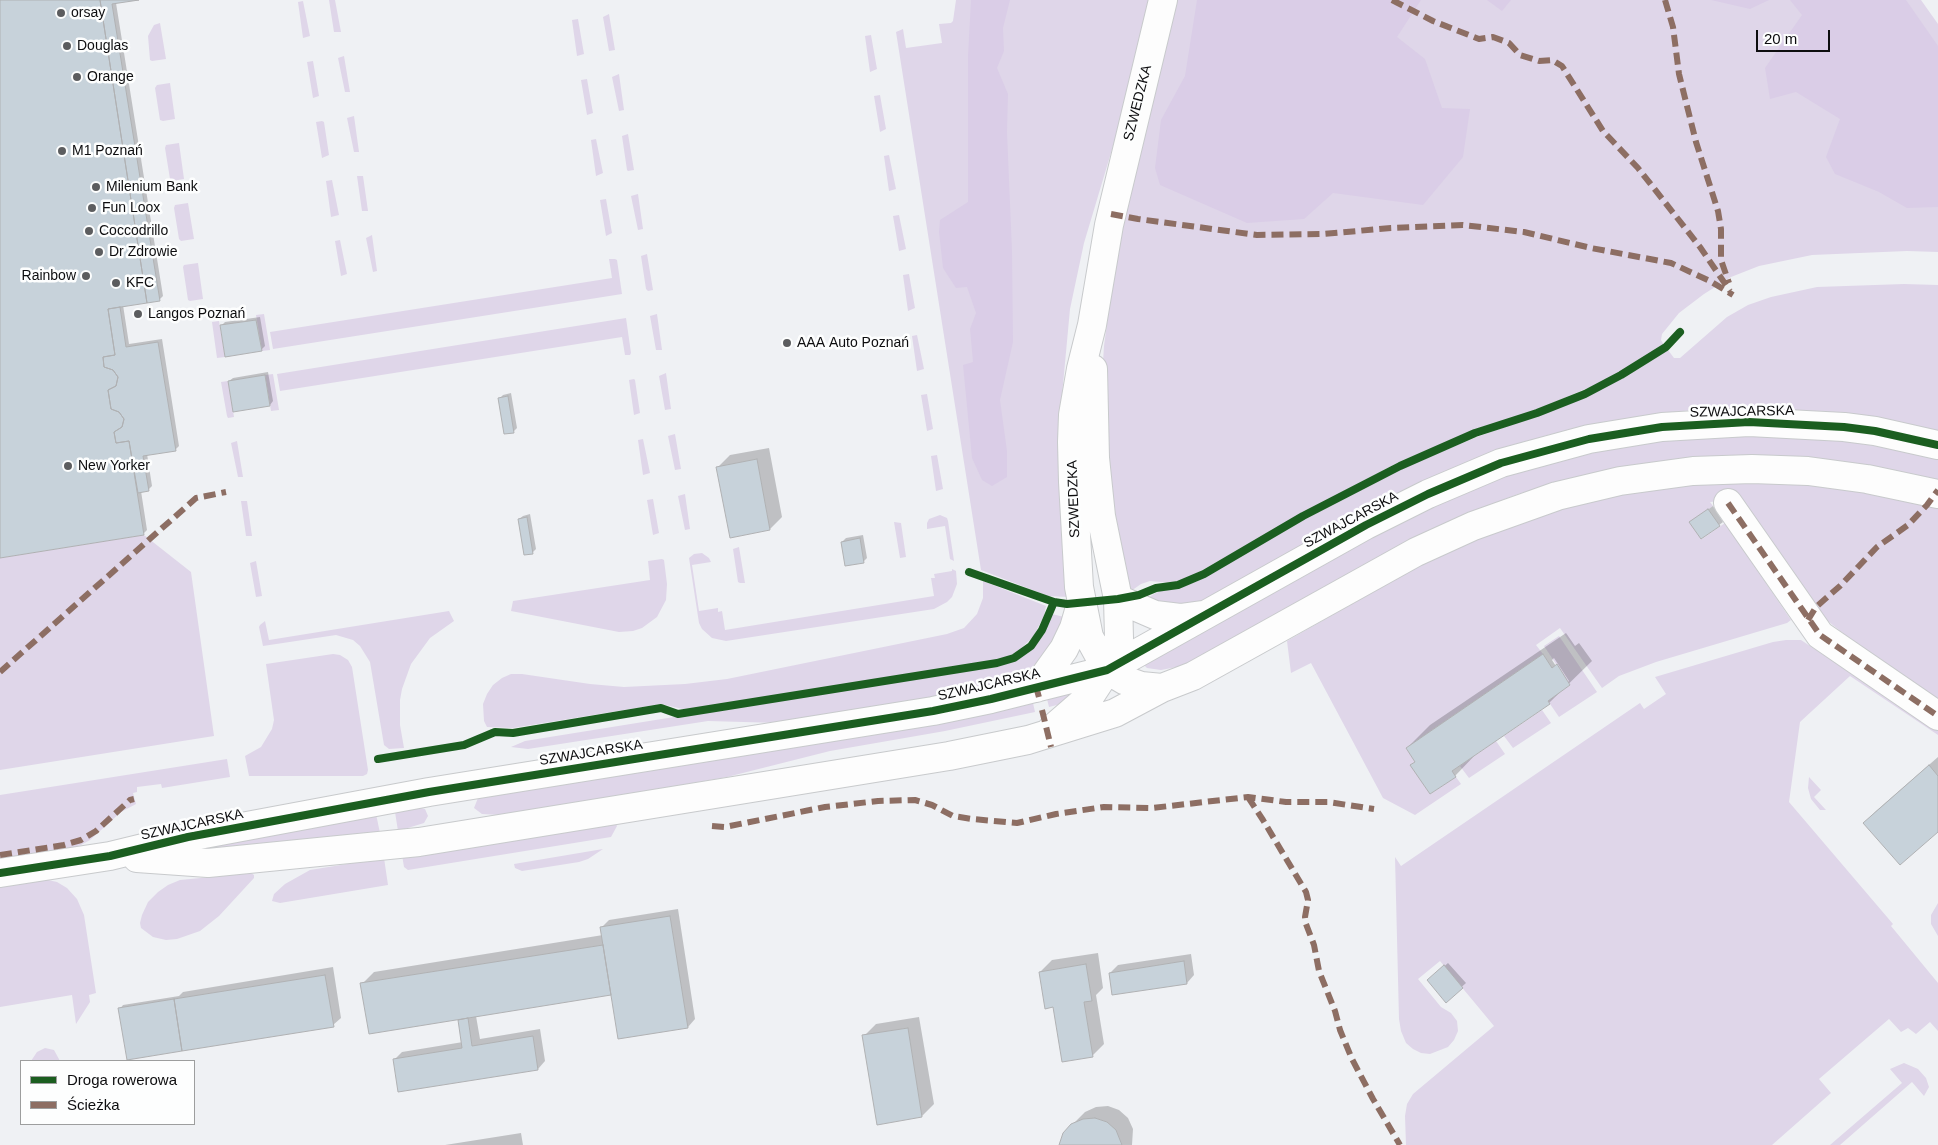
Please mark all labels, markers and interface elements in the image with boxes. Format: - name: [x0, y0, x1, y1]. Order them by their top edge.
- place label: orsay: [71, 5, 105, 21]
- marker: orsay: [55, 7, 67, 19]
- scale bar: [1758, 20, 1832, 52]
- text: 20 m: [1764, 30, 1797, 47]
- place label: Douglas: [77, 38, 128, 54]
- marker: Douglas: [61, 40, 73, 52]
- street label: SZWEDZKA: [1120, 63, 1156, 143]
- place label: Orange: [87, 69, 134, 85]
- marker: Orange: [71, 71, 83, 83]
- place label: M1 Poznań: [72, 143, 143, 159]
- marker: M1 Poznań: [56, 145, 68, 157]
- place label: Milenium Bank: [106, 179, 198, 195]
- marker: Milenium Bank: [90, 181, 102, 193]
- place label: Fun Loox: [102, 200, 160, 216]
- marker: Fun Loox: [86, 202, 98, 214]
- place label: Coccodrillo: [99, 223, 168, 239]
- marker: Coccodrillo: [83, 225, 95, 237]
- place label: Dr Zdrowie: [109, 244, 177, 260]
- marker: Dr Zdrowie: [93, 246, 105, 258]
- place label: Rainbow: [22, 268, 76, 284]
- marker: Rainbow: [80, 270, 92, 282]
- place label: KFC: [126, 275, 154, 291]
- marker: KFC: [110, 277, 122, 289]
- place label: Langos Poznań: [148, 306, 245, 322]
- marker: Langos Poznań: [132, 308, 144, 320]
- place label: AAA Auto Poznań: [797, 335, 909, 351]
- marker: AAA Auto Poznań: [781, 337, 793, 349]
- street label: SZWAJCARSKA: [1690, 403, 1794, 421]
- place label: New Yorker: [78, 458, 150, 474]
- marker: New Yorker: [62, 460, 74, 472]
- street label: SZWEDZKA: [1064, 460, 1084, 538]
- street label: SZWAJCARSKA: [1301, 488, 1401, 552]
- street label: SZWAJCARSKA: [936, 665, 1042, 705]
- street label: SZWAJCARSKA: [538, 737, 644, 769]
- street label: SZWAJCARSKA: [139, 806, 245, 844]
- legend: [20, 1060, 195, 1125]
- text: Droga rowerowa: [67, 1071, 177, 1088]
- text: Ścieżka: [67, 1096, 120, 1113]

